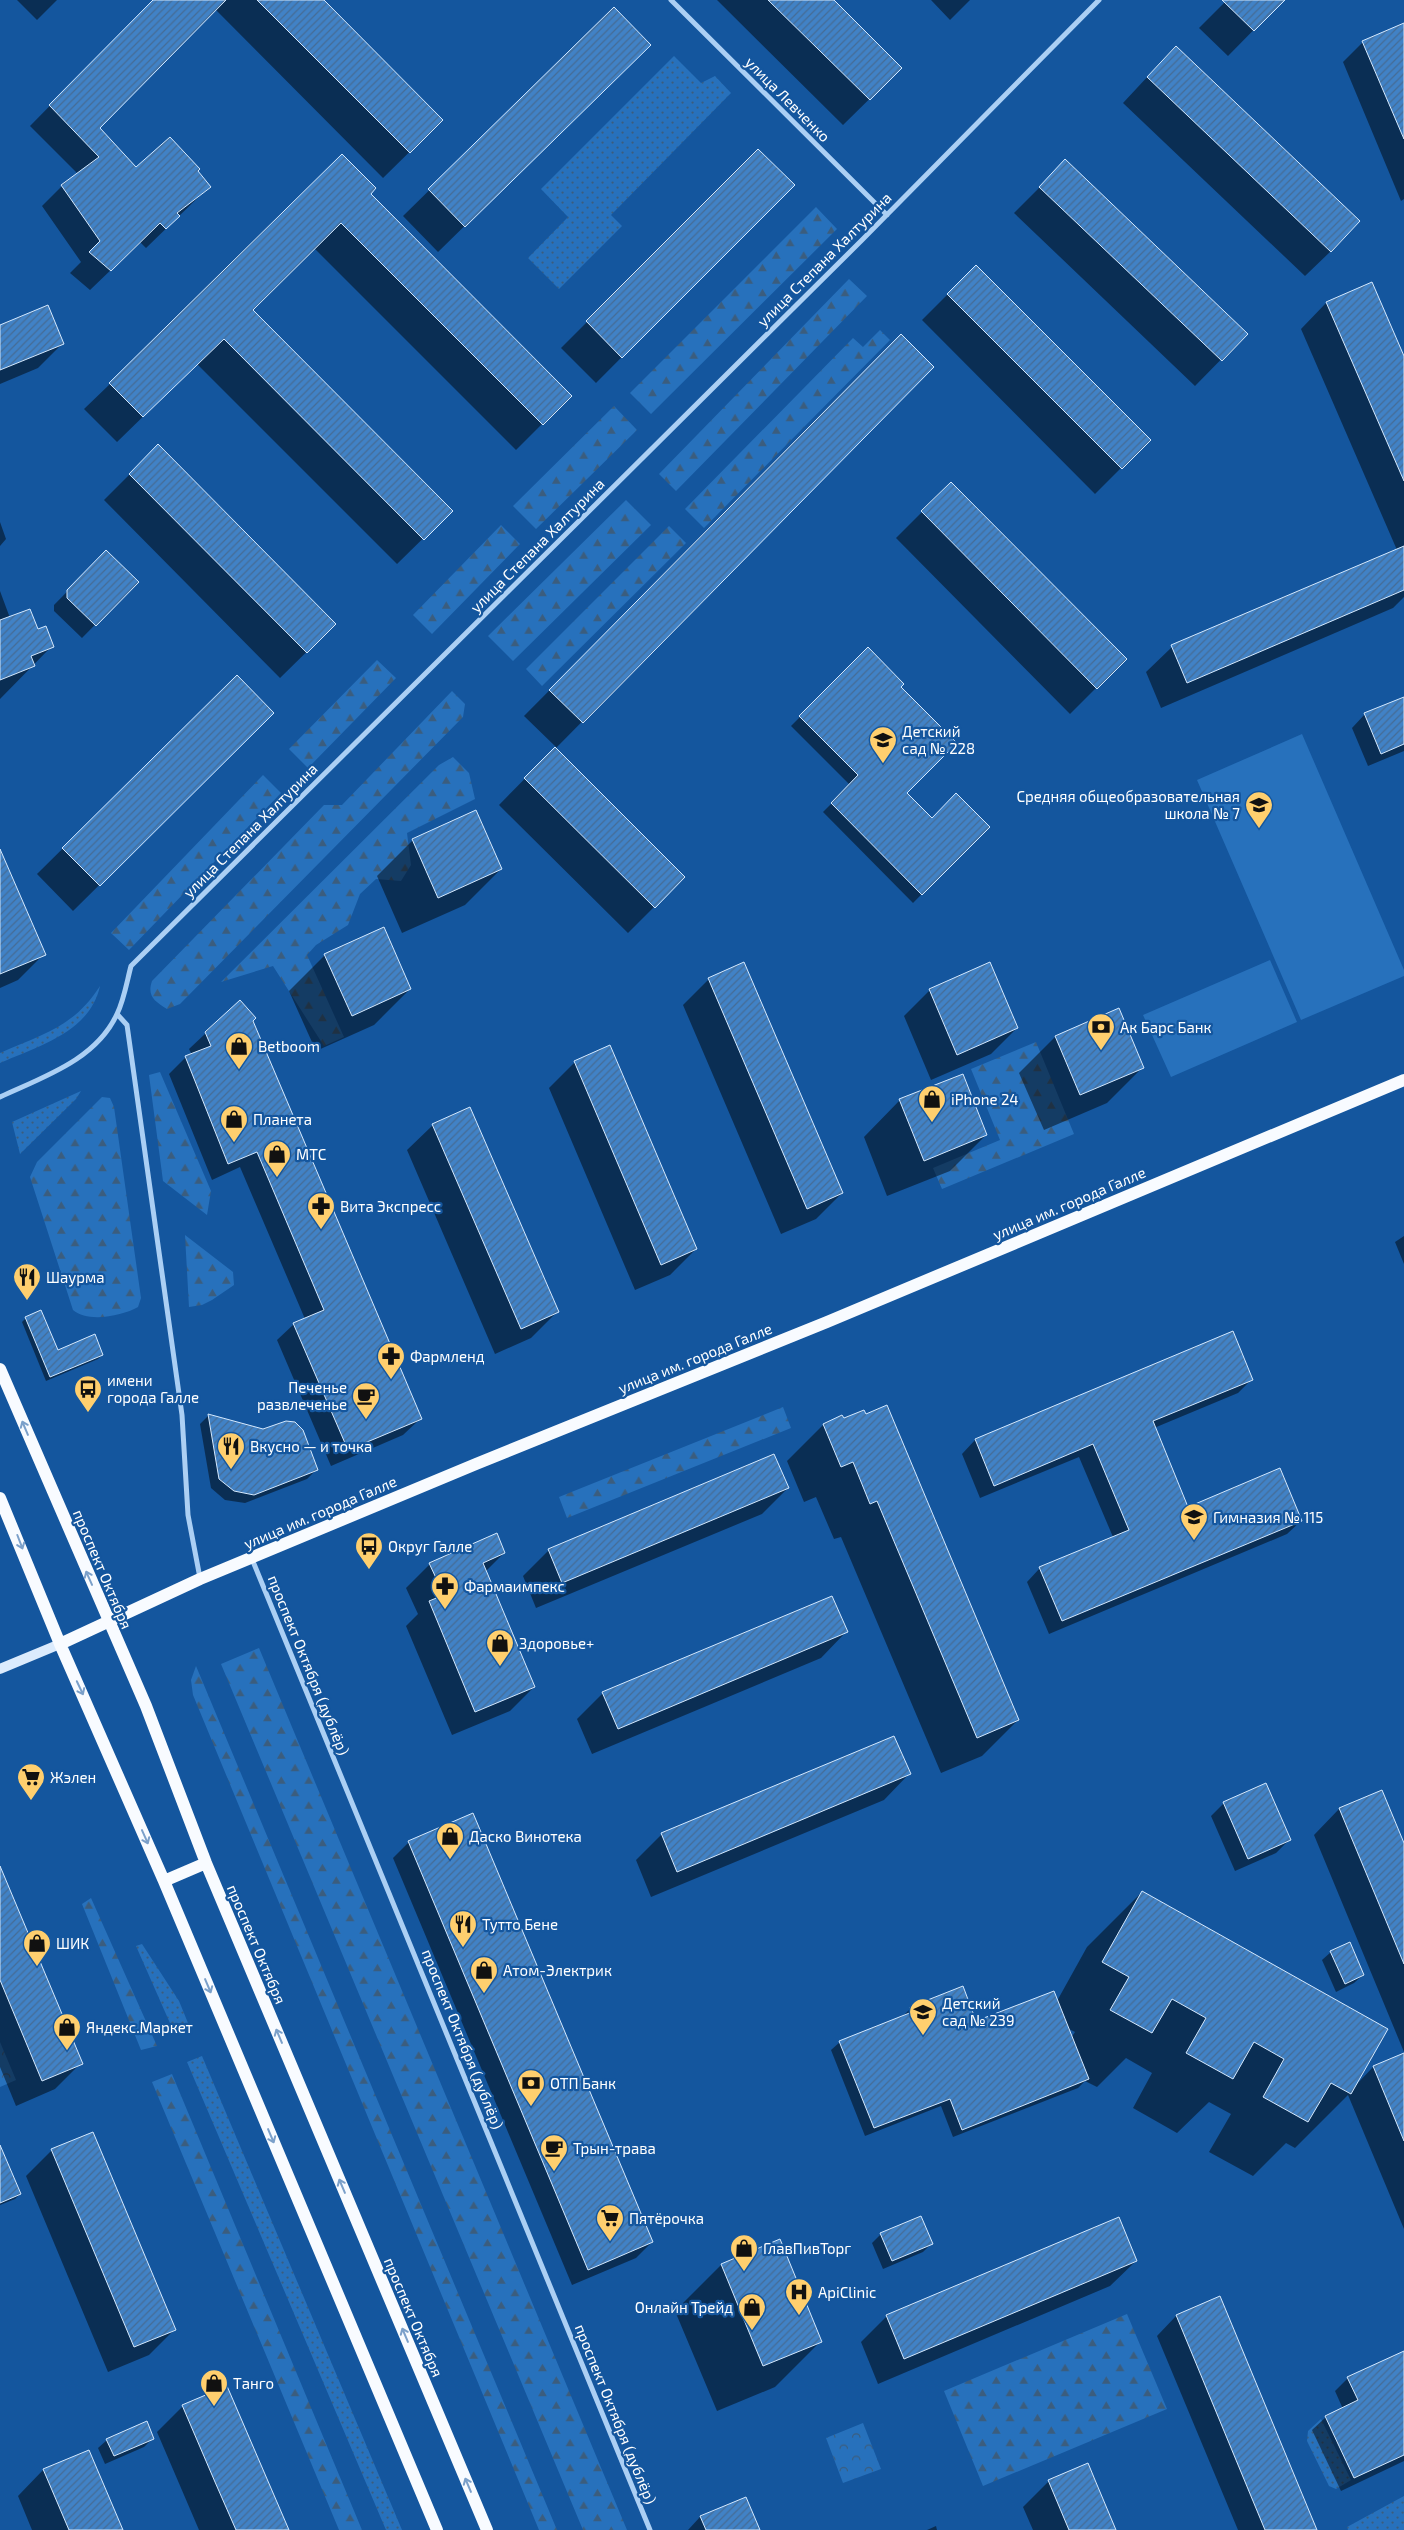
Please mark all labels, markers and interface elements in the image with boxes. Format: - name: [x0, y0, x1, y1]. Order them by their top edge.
- street label: улица Левченко: [741, 53, 834, 146]
- street label: улица Степана Халтурина: [753, 188, 895, 330]
- street label: улица Степана Халтурина: [466, 474, 608, 616]
- place label: Детский сад № 228: [902, 722, 975, 757]
- school or university icon: Детский сад № 228: [868, 725, 898, 764]
- street label: улица Степана Халтурина: [179, 759, 321, 901]
- place label: Средняя общеобразовательная школа № 7: [1016, 787, 1240, 822]
- school or university icon: Средняя общеобразовательная школа № 7: [1244, 790, 1274, 829]
- bank icon: Ак Барс Банк: [1086, 1012, 1116, 1051]
- place label: Ак Барс Банк: [1120, 1018, 1212, 1036]
- shop icon: Betboom: [224, 1031, 254, 1070]
- place label: Betboom: [258, 1037, 320, 1055]
- shop icon: iPhone 24: [917, 1084, 947, 1123]
- place label: iPhone 24: [951, 1090, 1019, 1108]
- shop icon: Планета: [219, 1104, 249, 1143]
- place label: Планета: [253, 1110, 312, 1128]
- shop icon: МТС: [262, 1139, 292, 1178]
- place label: МТС: [296, 1145, 327, 1163]
- street label: улица им. города Галле: [990, 1163, 1149, 1244]
- pharmacy icon: Вита Экспресс: [306, 1191, 336, 1230]
- place label: Вита Экспресс: [340, 1197, 441, 1215]
- restaurant icon: Шаурма: [12, 1262, 42, 1301]
- place label: Шаурма: [46, 1268, 104, 1287]
- street label: улица им. города Галле: [615, 1319, 775, 1398]
- pharmacy icon: Фармленд: [376, 1341, 406, 1380]
- place label: Фармленд: [410, 1347, 485, 1365]
- place label: имени города Галле: [107, 1371, 199, 1406]
- bus stop icon: имени города Галле: [73, 1374, 103, 1413]
- place label: Печенье развлеченье: [257, 1378, 347, 1413]
- cafe icon: Печенье развлеченье: [351, 1381, 381, 1420]
- one-way arrow: [20, 1421, 30, 1436]
- restaurant icon: Вкусно — и точка: [216, 1431, 246, 1470]
- place label: Вкусно — и точка: [250, 1437, 372, 1456]
- street label: улица им. города Галле: [241, 1472, 400, 1553]
- school or university icon: Гимназия № 115: [1179, 1502, 1209, 1541]
- street label: проспект Октября: [70, 1507, 136, 1631]
- place label: Гимназия № 115: [1213, 1508, 1323, 1526]
- bus stop icon: Округ Галле: [354, 1531, 384, 1570]
- one-way arrow: [16, 1535, 25, 1550]
- place label: Округ Галле: [388, 1537, 472, 1556]
- one-way arrow: [84, 1571, 94, 1586]
- pharmacy icon: Фармаимпекс: [430, 1571, 460, 1610]
- street label: проспект Октября (дублёр): [264, 1572, 353, 1758]
- place label: Фармаимпекс: [464, 1577, 565, 1595]
- shop icon: Здоровье+: [485, 1628, 515, 1667]
- place label: Здоровье+: [519, 1634, 594, 1652]
- one-way arrow: [76, 1680, 85, 1695]
- supermarket icon: Жэлен: [16, 1762, 46, 1801]
- place label: Жэлен: [50, 1768, 96, 1786]
- shop icon: Даско Винотека: [435, 1821, 465, 1860]
- place label: Даско Винотека: [469, 1827, 582, 1845]
- one-way arrow: [141, 1829, 151, 1844]
- street label: проспект Октября: [224, 1882, 290, 2006]
- restaurant icon: Тутто Бене: [448, 1909, 478, 1948]
- place label: Тутто Бене: [482, 1915, 558, 1934]
- shop icon: ШИК: [22, 1928, 52, 1967]
- place label: ШИК: [56, 1934, 89, 1952]
- street label: проспект Октября (дублёр): [418, 1946, 507, 2132]
- shop icon: Атом-Электрик: [469, 1955, 499, 1994]
- place label: Атом-Электрик: [503, 1961, 612, 1979]
- one-way arrow: [205, 1979, 214, 1994]
- place label: Детский сад № 239: [942, 1994, 1015, 2029]
- school or university icon: Детский сад № 239: [908, 1997, 938, 2036]
- shop icon: Яндекс.Маркет: [52, 2012, 82, 2051]
- place label: Яндекс.Маркет: [86, 2018, 193, 2036]
- one-way arrow: [273, 2029, 283, 2044]
- bank icon: ОТП Банк: [516, 2068, 546, 2107]
- place label: ОТП Банк: [550, 2074, 616, 2092]
- one-way arrow: [267, 2128, 276, 2143]
- cafe icon: Трын-трава: [539, 2133, 569, 2172]
- place label: Трын-трава: [573, 2139, 656, 2157]
- one-way arrow: [336, 2178, 345, 2193]
- supermarket icon: Пятёрочка: [595, 2203, 625, 2242]
- place label: Пятёрочка: [629, 2209, 704, 2227]
- shop icon: ГлавПивТорг: [729, 2233, 759, 2272]
- place label: ГлавПивТорг: [763, 2239, 851, 2257]
- street label: проспект Октября: [381, 2255, 447, 2379]
- hospital icon: ApiClinic: [784, 2277, 814, 2316]
- place label: ApiClinic: [818, 2283, 876, 2301]
- shop icon: Онлайн Трейд: [737, 2292, 767, 2331]
- place label: Онлайн Трейд: [635, 2298, 733, 2316]
- street label: проспект Октября (дублёр): [571, 2321, 660, 2507]
- one-way arrow: [399, 2328, 409, 2343]
- shop icon: Танго: [199, 2368, 229, 2407]
- place label: Танго: [233, 2374, 274, 2392]
- one-way arrow: [462, 2478, 472, 2493]

